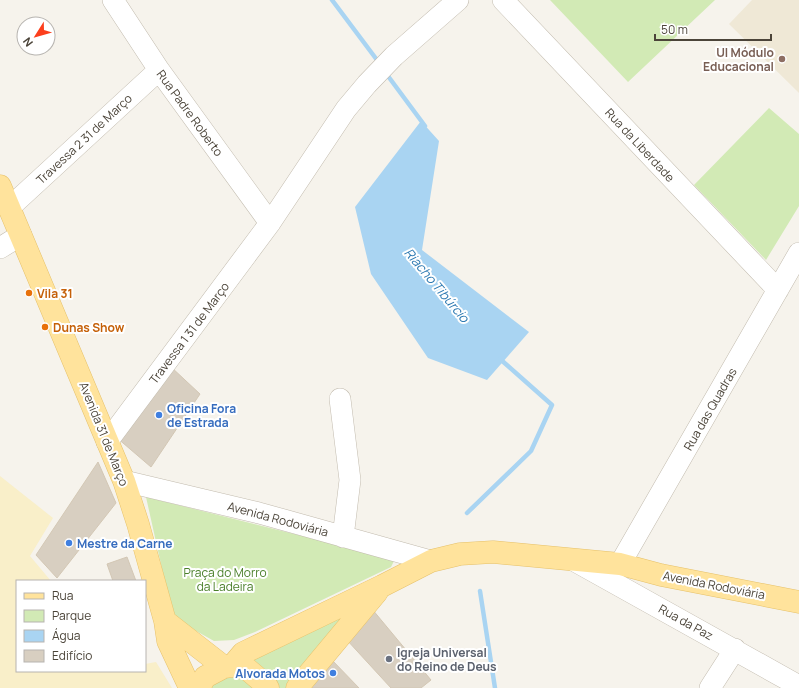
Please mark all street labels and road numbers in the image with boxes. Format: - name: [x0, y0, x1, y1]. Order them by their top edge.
- street label: Rua Padre Roberto: [153, 66, 227, 160]
- street label: Travessa 2 31 de Março: [32, 90, 136, 188]
- street label: Rua da Liberdade: [601, 104, 679, 186]
- street label: Travessa 1 31 de Março: [145, 279, 233, 387]
- street label: Rua das Quadras: [679, 365, 741, 453]
- street label: Avenida 31 de Março: [75, 380, 133, 488]
- street label: Avenida Rodoviária: [226, 497, 330, 541]
- street label: Avenida Rodoviária: [661, 567, 767, 603]
- street label: Rua da Paz: [656, 600, 716, 644]

